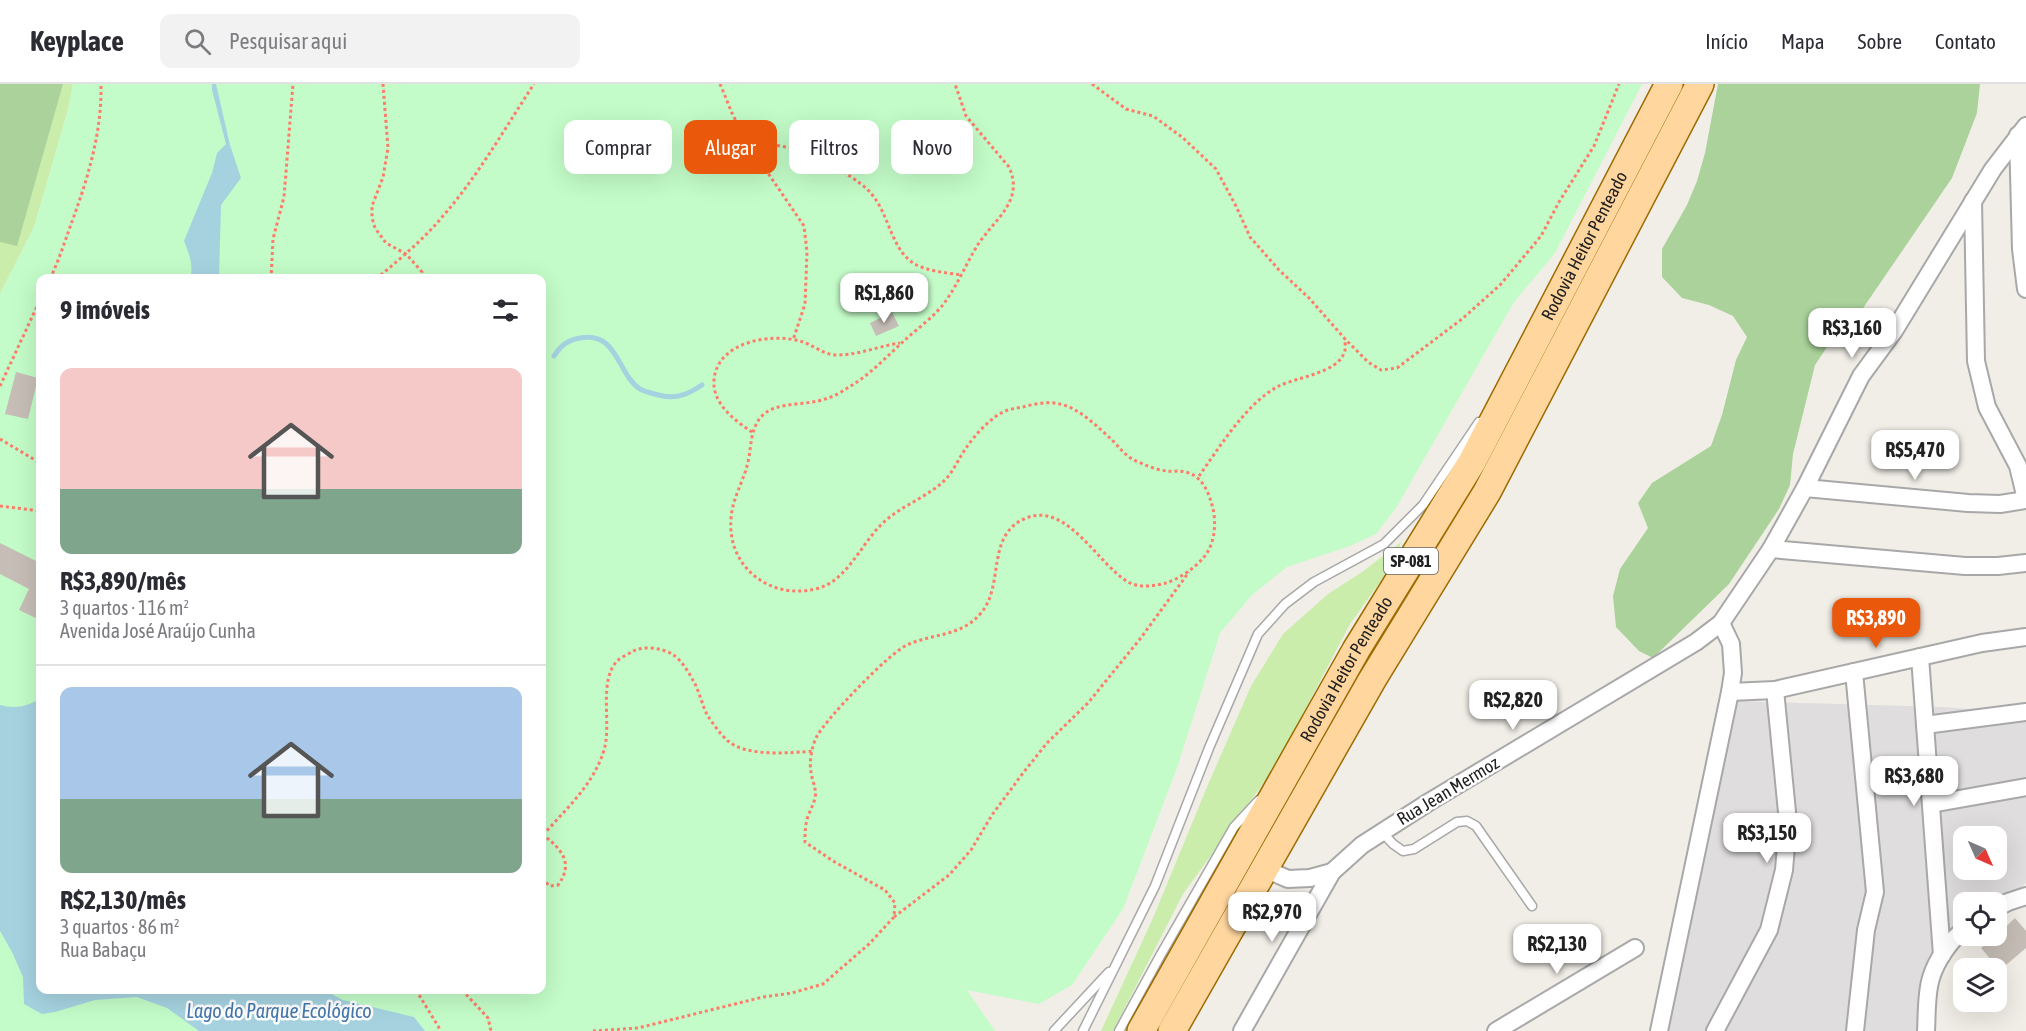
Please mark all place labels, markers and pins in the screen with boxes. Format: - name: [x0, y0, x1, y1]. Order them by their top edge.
- pin: R$1,860: [829, 273, 939, 324]
- pin: R$3,160: [1797, 308, 1907, 359]
- pin: R$5,470: [1860, 430, 1970, 481]
- pin: R$3,890: [1821, 598, 1931, 649]
- pin: R$2,820: [1458, 680, 1568, 731]
- pin: R$3,680: [1859, 756, 1969, 807]
- pin: R$3,150: [1712, 813, 1822, 864]
- pin: R$2,970: [1217, 892, 1327, 943]
- pin: R$2,130: [1502, 924, 1612, 975]

